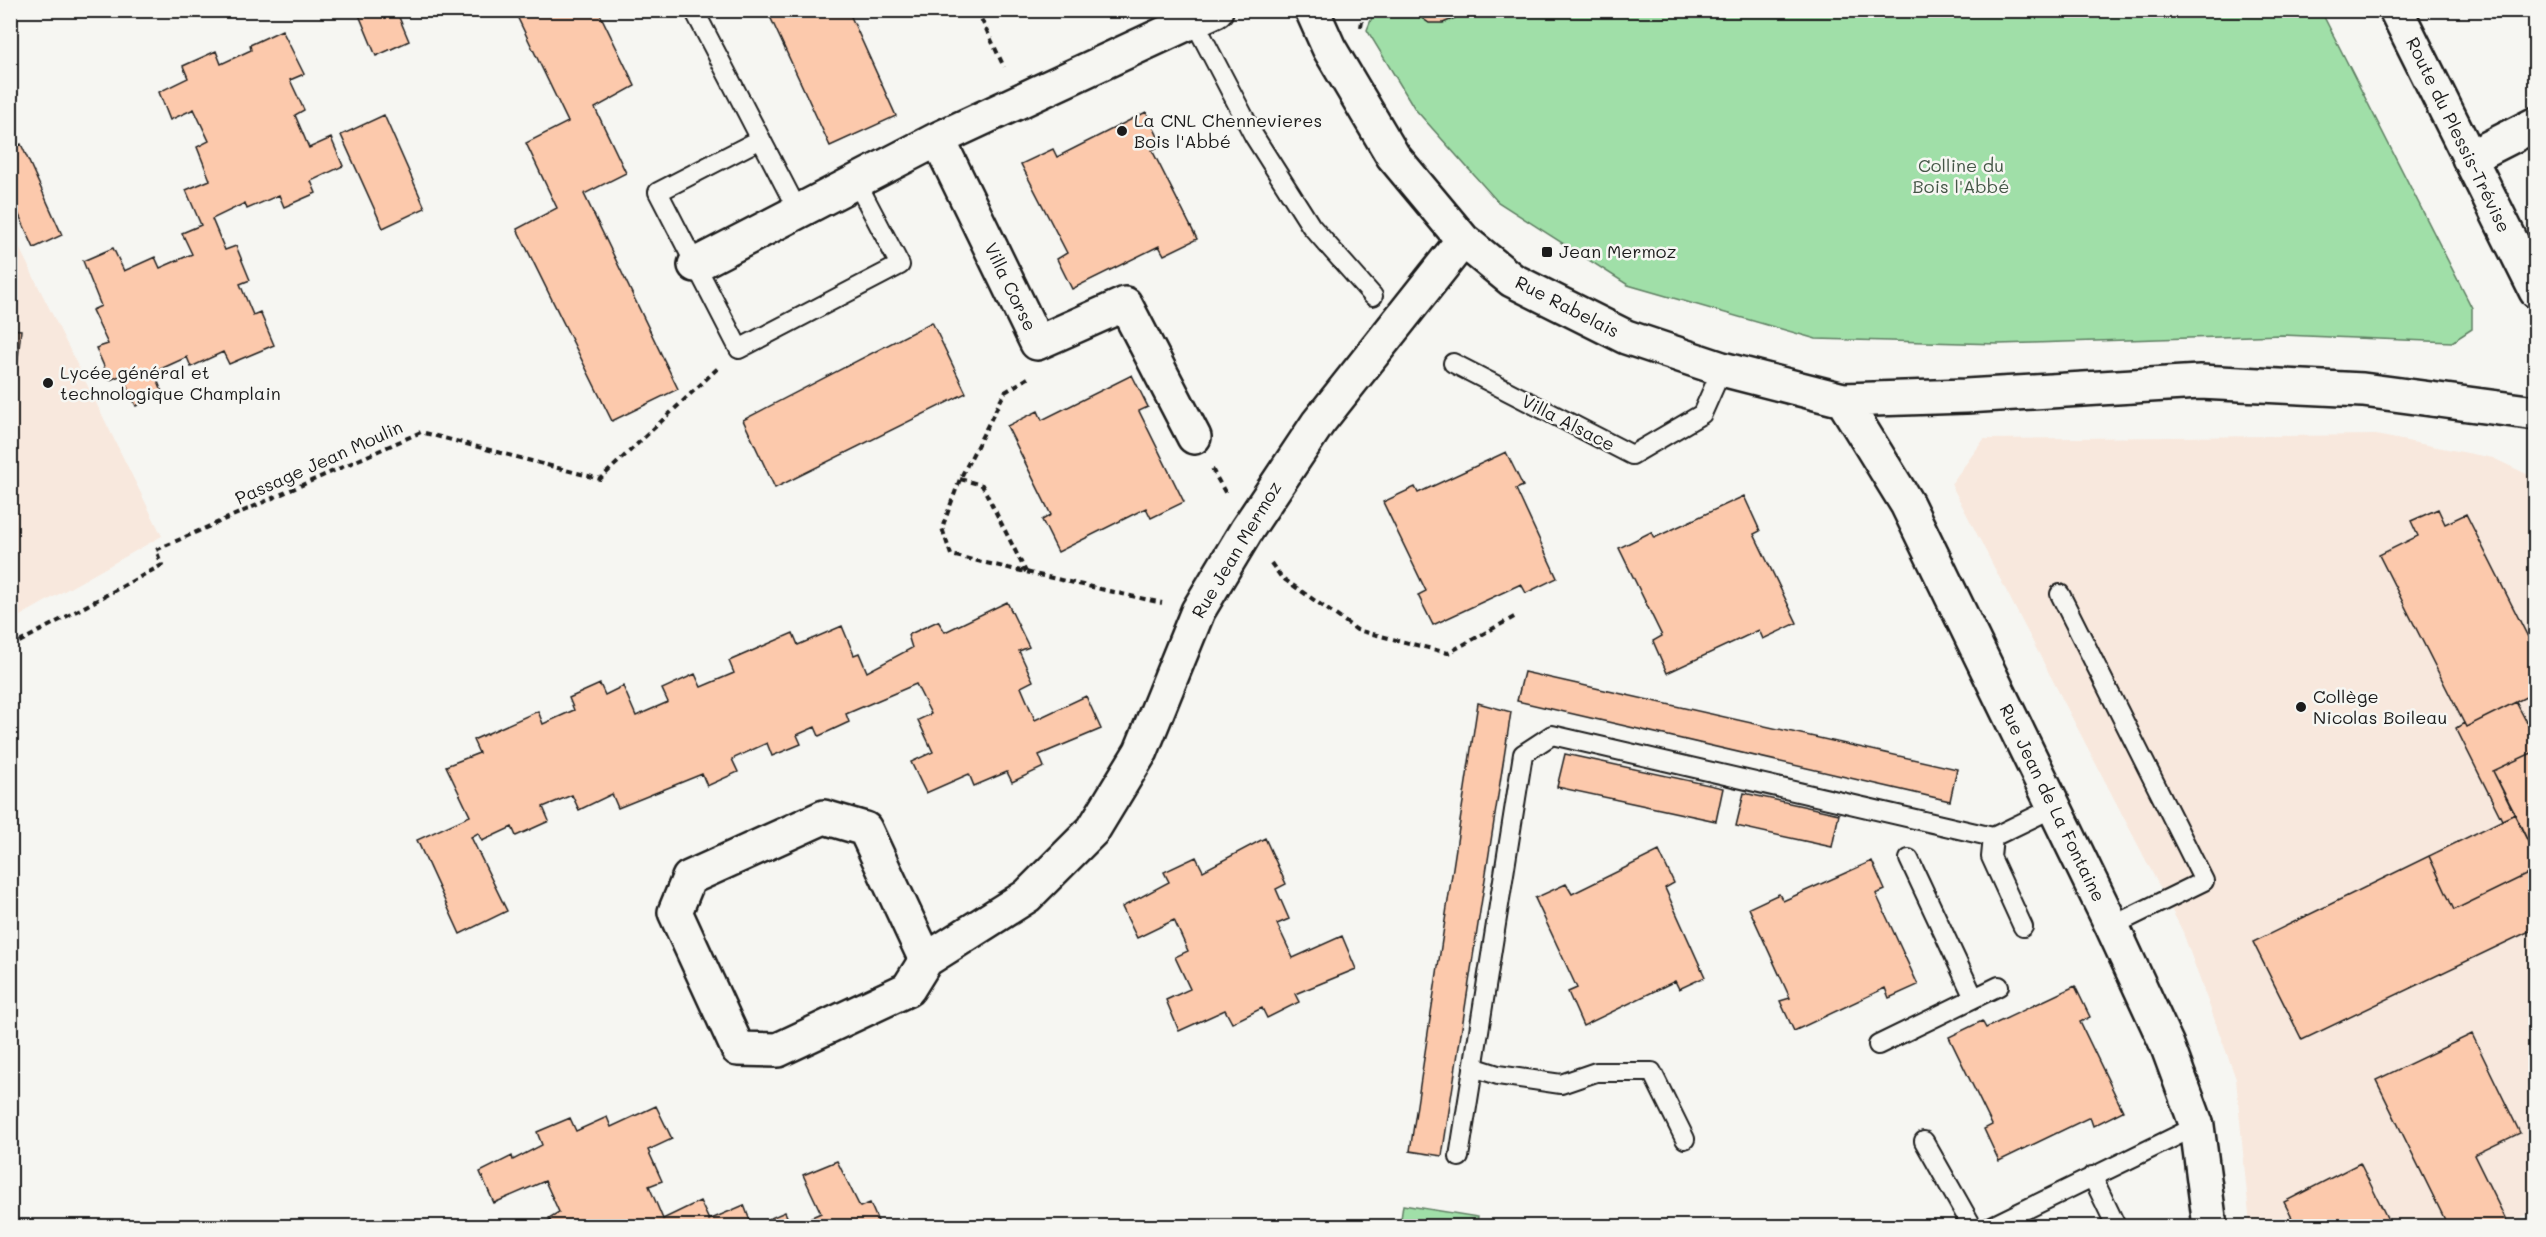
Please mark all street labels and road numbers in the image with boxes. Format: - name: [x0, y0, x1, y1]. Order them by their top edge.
- street label: Route du Plessis-Trévise: [2401, 33, 2517, 236]
- street label: Villa Corse: [979, 238, 1043, 335]
- street label: Rue Rabelais: [1511, 270, 1624, 343]
- street label: Villa Alsace: [1518, 388, 1619, 456]
- street label: Passage Jean Moulin: [231, 414, 406, 510]
- street label: Rue Jean Mermoz: [1186, 477, 1287, 622]
- street label: Rue Jean de La Fontaine: [1994, 700, 2111, 906]

